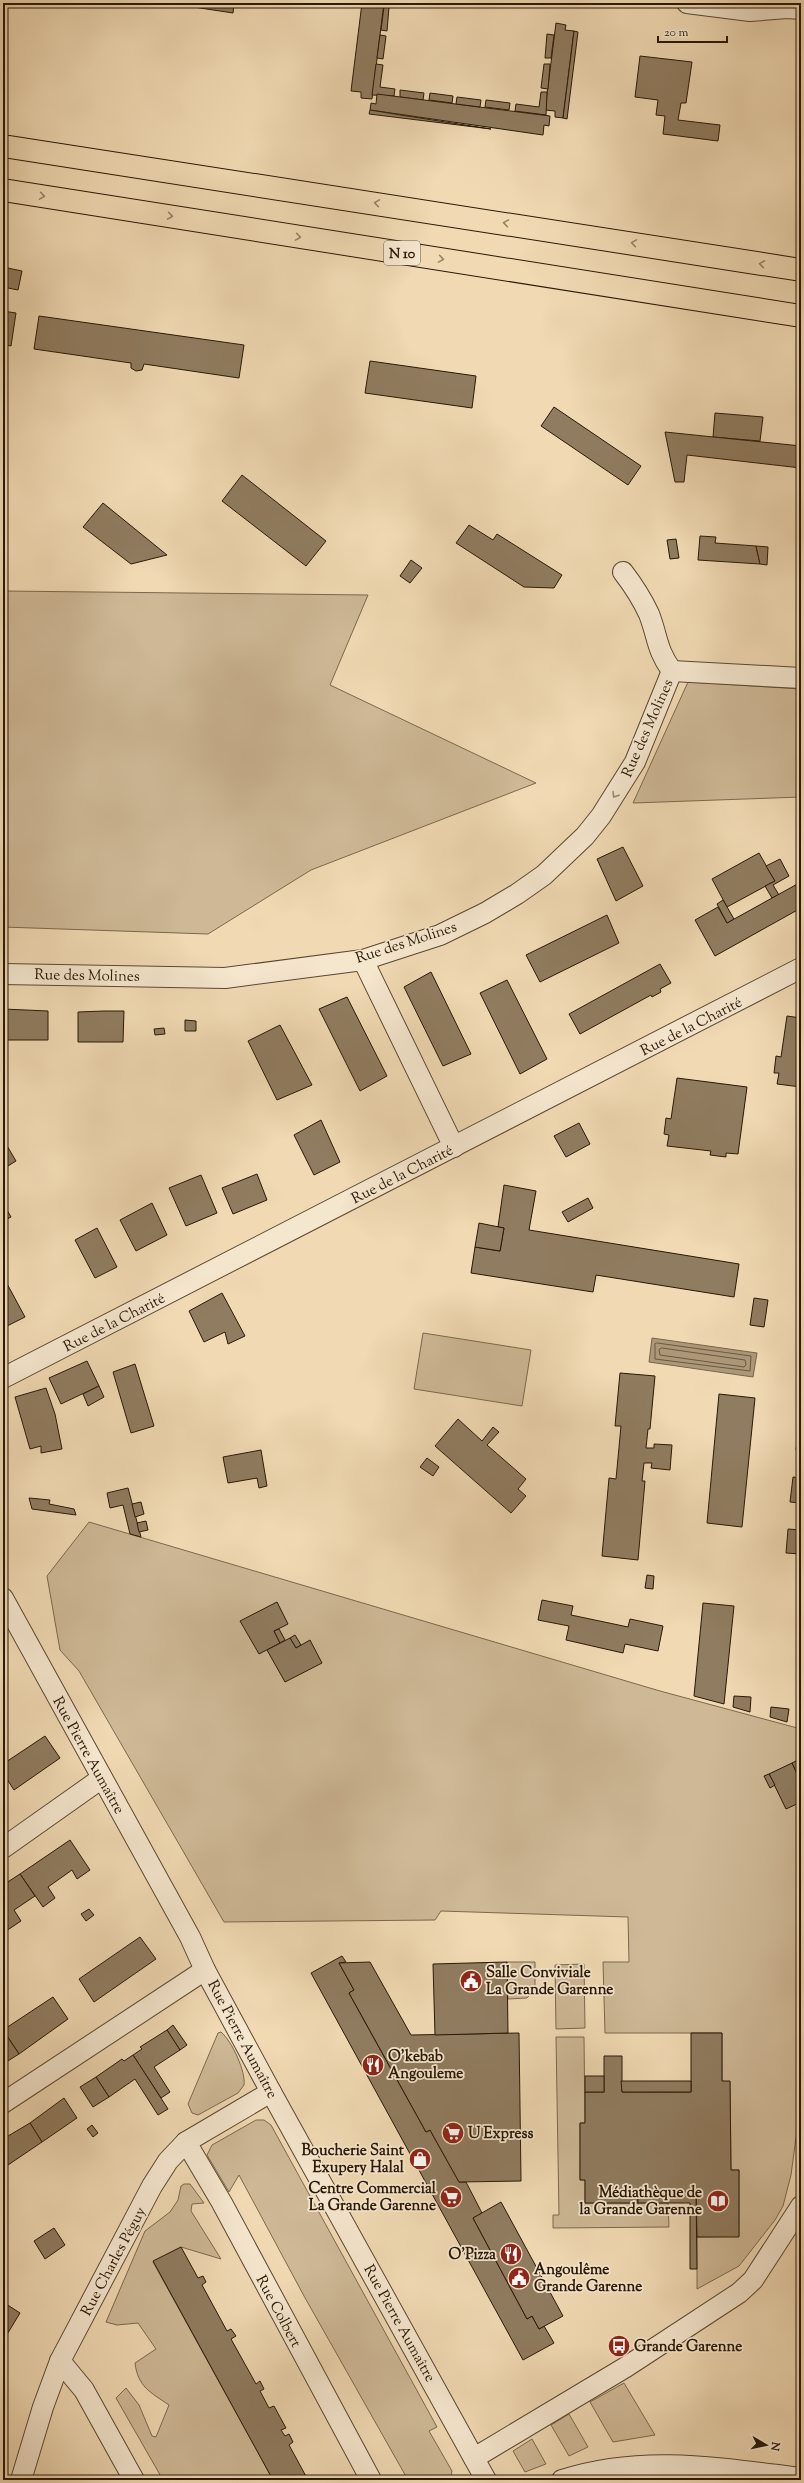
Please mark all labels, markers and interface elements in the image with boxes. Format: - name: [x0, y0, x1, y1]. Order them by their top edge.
- scale bar: [658, 18, 727, 44]
- text: 20 m: [664, 24, 689, 42]
- one-way arrow: [38, 191, 45, 200]
- one-way arrow: [374, 200, 380, 208]
- one-way arrow: [167, 211, 173, 220]
- one-way arrow: [503, 219, 509, 228]
- one-way arrow: [295, 232, 301, 240]
- one-way arrow: [631, 239, 637, 248]
- road number: N 10: [384, 241, 420, 265]
- one-way arrow: [437, 254, 444, 263]
- one-way arrow: [759, 260, 766, 269]
- street label: Rue des Molines: [617, 676, 679, 781]
- one-way arrow: [612, 791, 619, 798]
- street label: Rue des Molines: [353, 917, 460, 970]
- street label: Rue des Molines: [34, 965, 140, 988]
- street label: Rue de la Charité: [637, 993, 746, 1062]
- street label: Rue de la Charité: [348, 1141, 457, 1210]
- street label: Rue de la Charité: [60, 1289, 169, 1358]
- street label: Rue Pierre Aumaître: [47, 1693, 129, 1818]
- place label: Salle Conviviale La Grande Garenne: [486, 1963, 613, 2001]
- public building icon: Salle Conviviale La Grande Garenne: [458, 1968, 484, 1994]
- street label: Rue Pierre Aumaître: [202, 1977, 282, 2103]
- place label: O'kebab Angouleme: [388, 2047, 463, 2085]
- restaurant icon: O'kebab Angouleme: [360, 2052, 386, 2078]
- supermarket icon: U Express: [440, 2120, 466, 2146]
- place label: U Express: [468, 2124, 533, 2145]
- place label: Boucherie Saint Exupery Halal: [301, 2141, 405, 2179]
- shop icon: Boucherie Saint Exupery Halal: [407, 2146, 433, 2172]
- place label: Centre Commercial La Grande Garenne: [308, 2179, 437, 2217]
- place label: Médiathèque de la Grande Garenne: [580, 2183, 702, 2221]
- supermarket icon: Centre Commercial La Grande Garenne: [438, 2184, 464, 2210]
- library icon: Médiathèque de la Grande Garenne: [705, 2188, 731, 2214]
- street label: Rue Charles Péguy: [77, 2203, 152, 2320]
- restaurant icon: O'Pizza: [498, 2241, 524, 2267]
- place label: O'Pizza: [448, 2245, 496, 2266]
- place label: Angoulême Grande Garenne: [534, 2260, 642, 2298]
- street label: Rue Pierre Aumaître: [358, 2261, 440, 2386]
- public building icon: Angoulême Grande Garenne: [506, 2265, 532, 2291]
- street label: Rue Colbert: [250, 2272, 306, 2352]
- bus stop icon: Grande Garenne: [606, 2333, 632, 2359]
- place label: Grande Garenne: [634, 2337, 742, 2358]
- north arrow: [746, 2425, 786, 2465]
- text: N: [766, 2440, 784, 2452]

